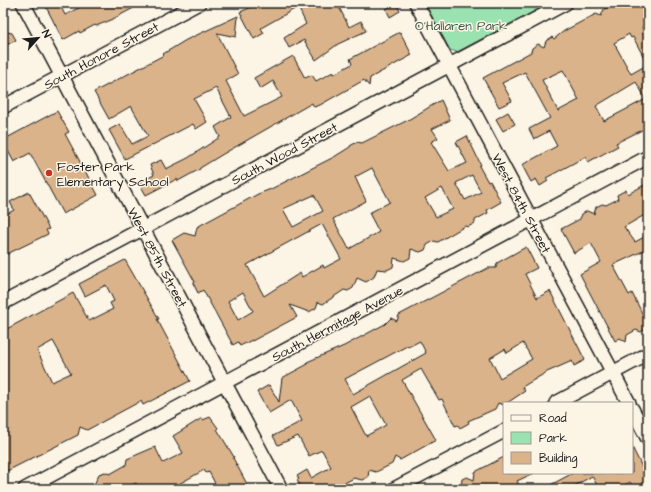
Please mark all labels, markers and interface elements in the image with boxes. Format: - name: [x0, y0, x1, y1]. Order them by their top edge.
- park label: O'Hallaren Park: [415, 17, 507, 35]
- north arrow: [18, 18, 58, 58]
- street label: South Honore Street: [41, 18, 163, 94]
- text: N: [38, 27, 55, 40]
- street label: South Wood Street: [228, 118, 341, 190]
- street label: West 84th Street: [487, 150, 555, 257]
- place label: Foster Park Elementary School: [57, 158, 169, 192]
- marker: Foster Park Elementary School: [44, 168, 54, 178]
- street label: West 85th Street: [123, 204, 191, 311]
- street label: South Hermitage Avenue: [269, 282, 407, 367]
- legend: [503, 402, 633, 474]
- text: Road: [539, 410, 567, 427]
- text: Park: [539, 430, 567, 447]
- text: Building: [539, 450, 577, 468]

